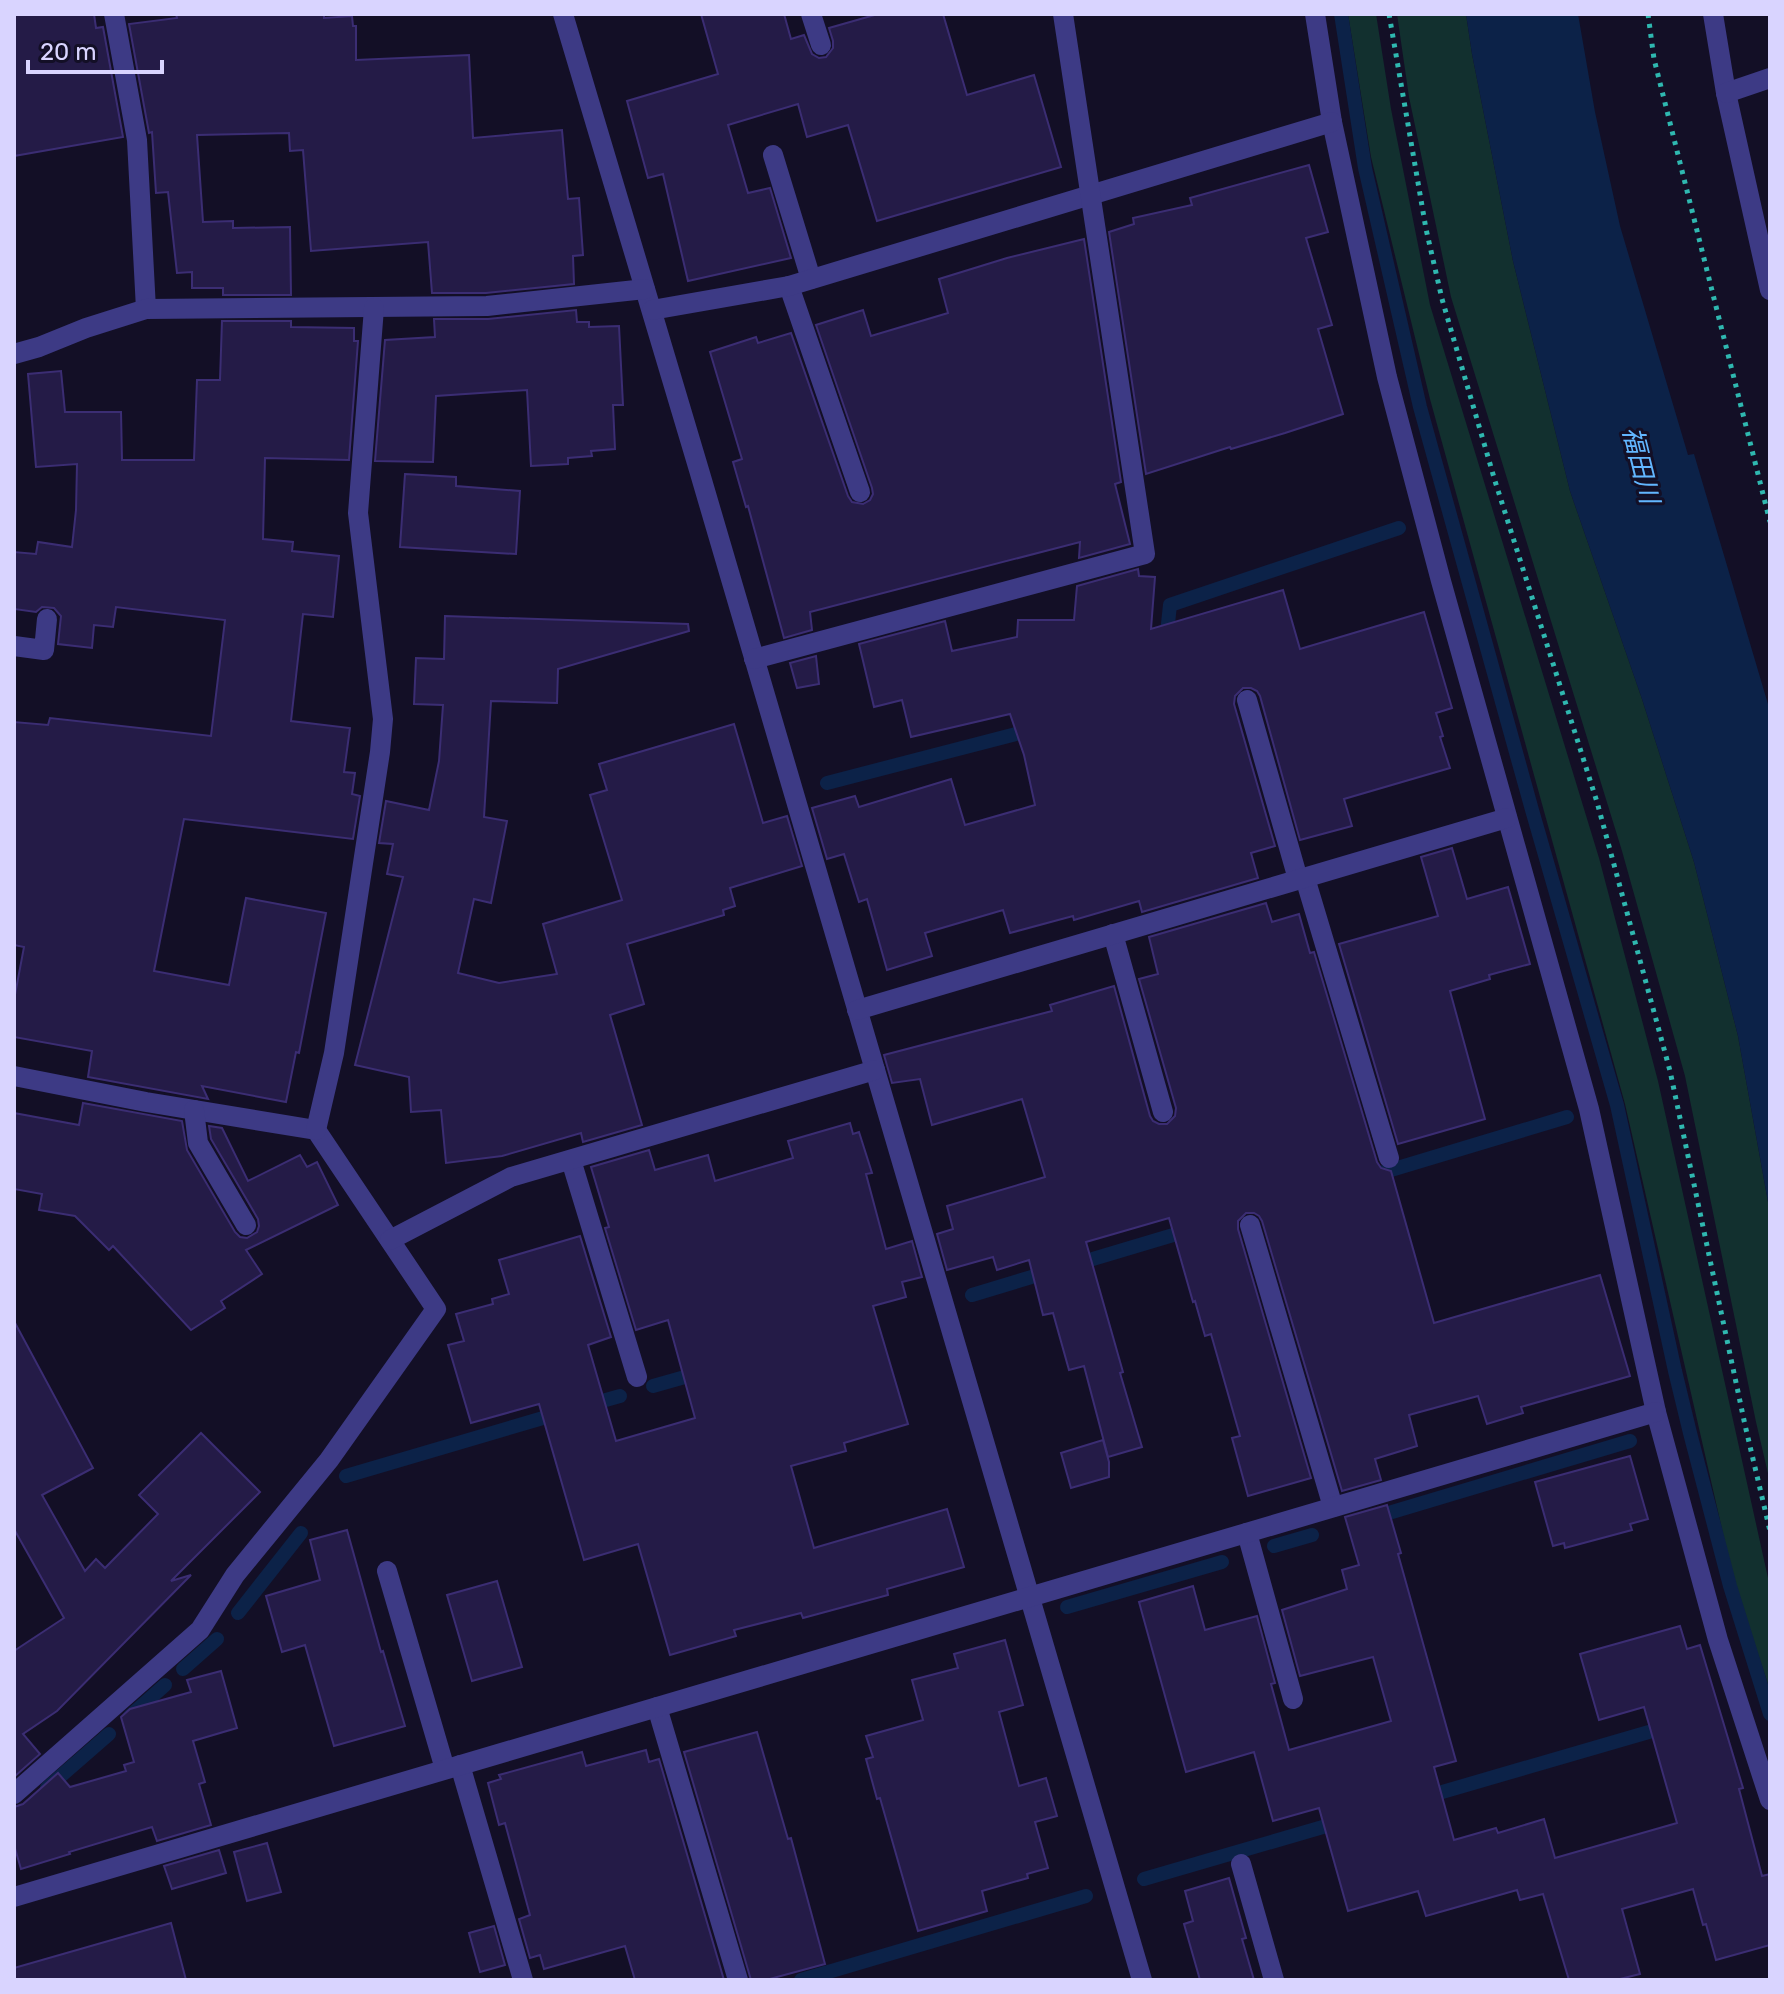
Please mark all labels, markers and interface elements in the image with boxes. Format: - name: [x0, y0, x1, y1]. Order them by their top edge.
- scale bar: [28, 24, 162, 74]
- text: 20 m: [40, 38, 97, 66]
- water label: 福田川: [1616, 424, 1666, 510]

